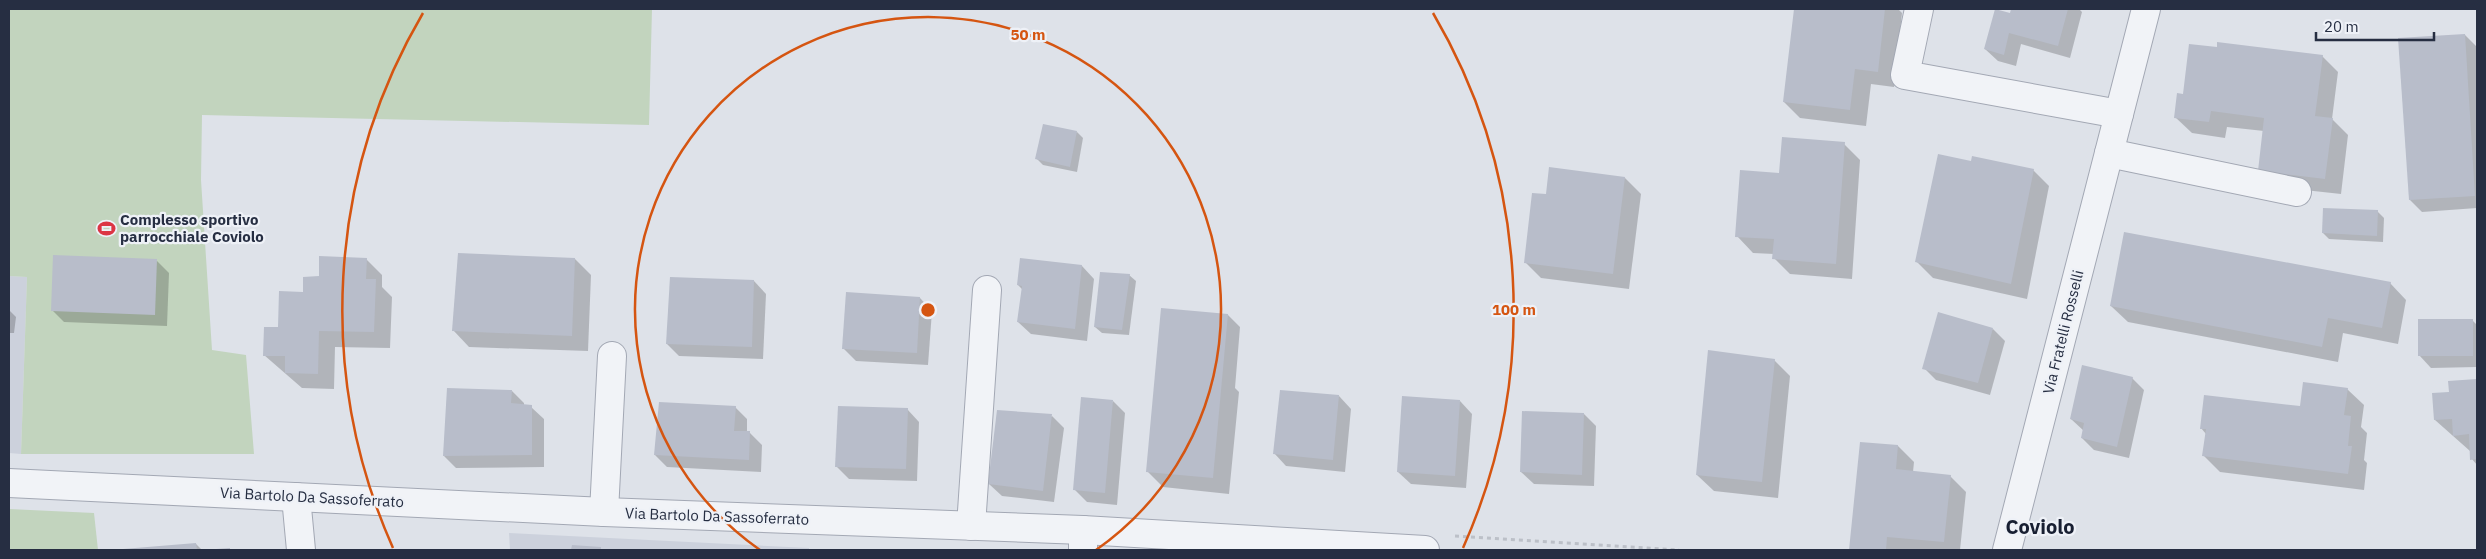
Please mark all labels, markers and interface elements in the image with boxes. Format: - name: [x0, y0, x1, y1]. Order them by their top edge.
- scale bar: [2316, 10, 2434, 42]
- text: 20 m: [2324, 17, 2359, 36]
- text: 50 m: [1011, 25, 1045, 44]
- place label: Complesso sportivo parrocchiale Coviolo: [120, 210, 264, 246]
- sports icon: Complesso sportivo parrocchiale Coviolo: [96, 218, 116, 238]
- street label: Via Fratelli Rosselli: [2038, 268, 2088, 396]
- text: 100 m: [1492, 300, 1536, 319]
- centre of rings: [919, 301, 937, 319]
- street label: Via Bartolo Da Sassoferrato: [220, 483, 404, 511]
- street label: Via Bartolo Da Sassoferrato: [625, 503, 809, 529]
- district label: Coviolo: [2005, 513, 2075, 540]

